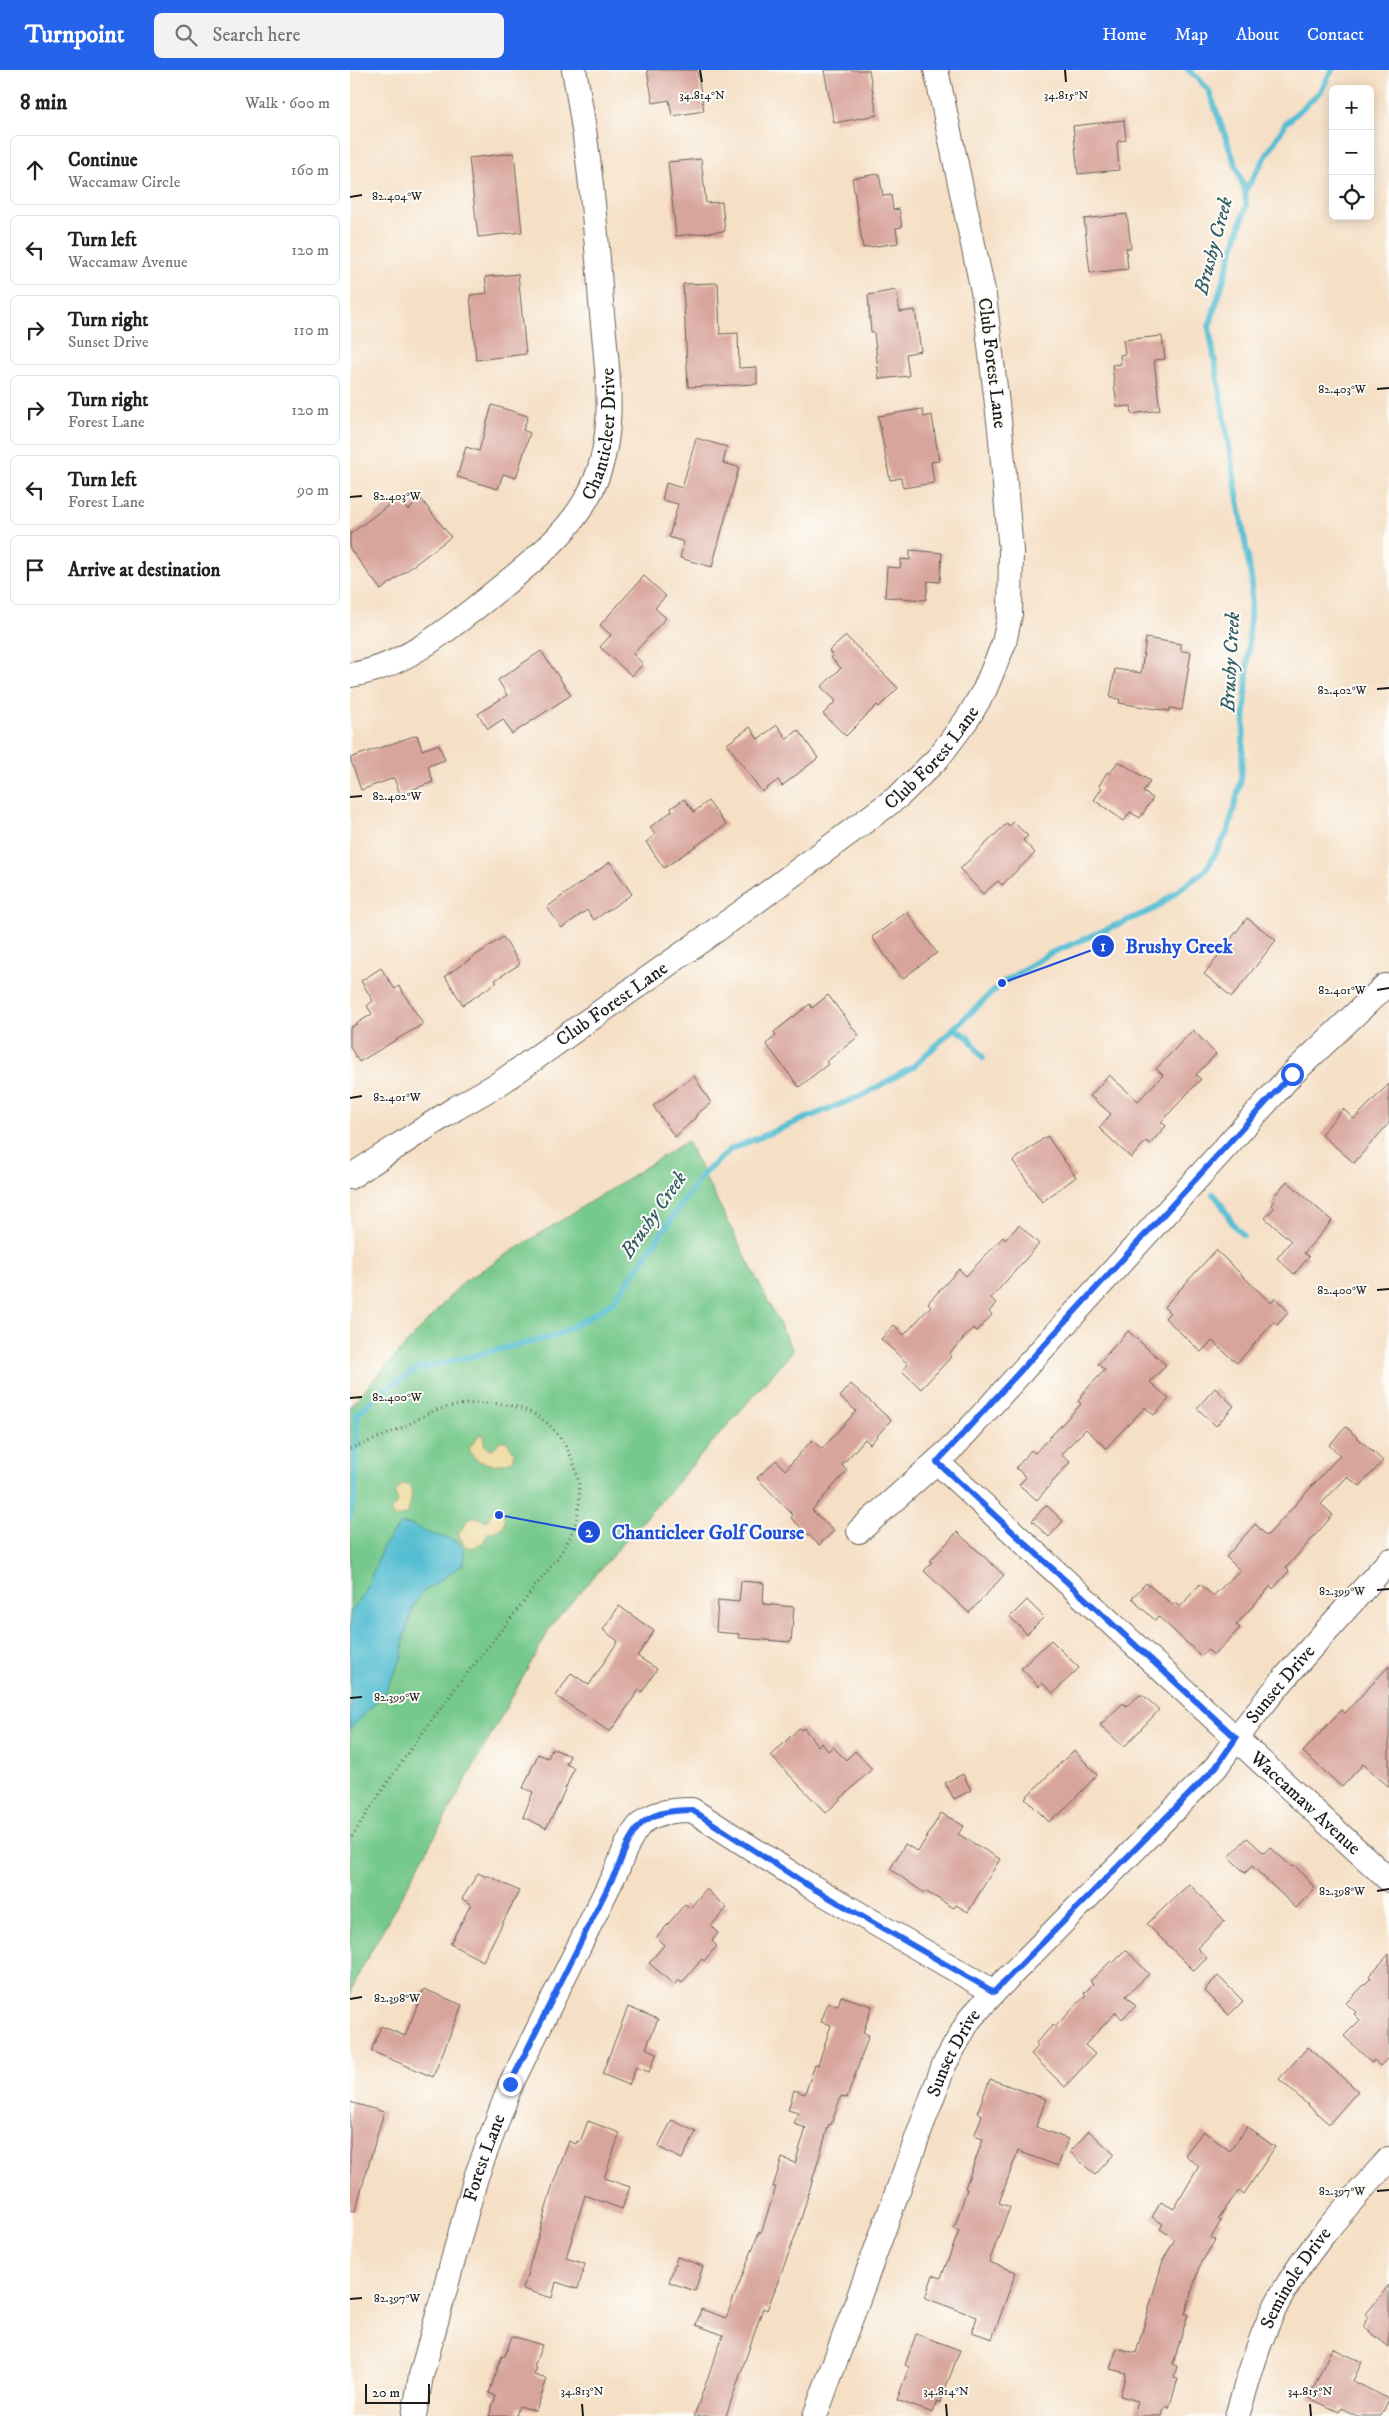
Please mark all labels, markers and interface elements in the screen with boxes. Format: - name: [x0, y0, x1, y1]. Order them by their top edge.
- search box: [154, 13, 504, 58]
- text: Turnpoint: [25, 20, 124, 50]
- icon: search: [172, 21, 200, 49]
- text: Search here: [212, 24, 300, 47]
- text: Home: [1102, 24, 1147, 46]
- text: Map: [1175, 24, 1208, 46]
- text: About: [1236, 24, 1279, 46]
- text: Contact: [1307, 24, 1364, 46]
- map controls: [1329, 85, 1374, 220]
- button: +: [1329, 85, 1374, 130]
- text: 34.814°N: [679, 88, 725, 103]
- text: 34.815°N: [1044, 88, 1088, 103]
- text: 8 min: [20, 90, 67, 116]
- text: Walk · 600 m: [245, 93, 330, 113]
- button: −: [1329, 130, 1374, 175]
- text: Continue: [68, 149, 138, 172]
- icon: ahead: [21, 156, 49, 184]
- text: 160 m: [291, 160, 329, 180]
- text: Waccamaw Circle: [68, 172, 180, 192]
- button: locate: [1329, 175, 1374, 220]
- text: 82.404°W: [372, 189, 423, 204]
- water label: Brushy Creek: [1189, 194, 1239, 298]
- text: Turn left: [68, 229, 137, 252]
- icon: left: [21, 236, 49, 264]
- text: 120 m: [291, 240, 329, 260]
- text: Waccamaw Avenue: [68, 252, 188, 272]
- street label: Club Forest Lane: [973, 296, 1011, 430]
- text: Turn right: [68, 309, 148, 332]
- icon: right: [21, 316, 49, 344]
- text: 110 m: [293, 320, 329, 340]
- text: Sunset Drive: [68, 332, 149, 352]
- street label: Chanticleer Drive: [577, 367, 620, 504]
- text: 82.403°W: [1318, 382, 1367, 397]
- text: Turn right: [68, 389, 148, 412]
- icon: right: [21, 396, 49, 424]
- text: 120 m: [291, 400, 329, 420]
- text: Forest Lane: [68, 412, 145, 432]
- text: Turn left: [68, 469, 137, 492]
- icon: left: [21, 476, 49, 504]
- text: 90 m: [297, 480, 329, 500]
- text: 82.403°W: [373, 489, 422, 504]
- text: Forest Lane: [68, 492, 145, 512]
- icon: arrive: [21, 556, 49, 584]
- text: Arrive at destination: [68, 559, 220, 582]
- water label: Brushy Creek: [1216, 611, 1246, 713]
- text: 82.402°W: [1317, 683, 1368, 698]
- street label: Club Forest Lane: [880, 702, 984, 814]
- text: 82.402°W: [372, 789, 423, 804]
- callout: Brushy Creek: [1091, 928, 1243, 963]
- text: Brushy Creek: [1125, 935, 1234, 960]
- text: 1: [1100, 937, 1106, 956]
- street label: Club Forest Lane: [551, 956, 672, 1051]
- text: 82.401°W: [1318, 983, 1367, 998]
- route start: [1281, 1063, 1304, 1086]
- text: 82.401°W: [373, 1090, 422, 1105]
- water label: Brushy Creek: [615, 1166, 693, 1264]
- text: 82.400°W: [1317, 1283, 1368, 1298]
- text: 82.400°W: [372, 1390, 423, 1405]
- callout: Chanticleer Golf Course: [577, 1514, 814, 1549]
- text: Chanticleer Golf Course: [612, 1521, 805, 1546]
- text: 2: [585, 1523, 593, 1542]
- text: 82.399°W: [1319, 1584, 1366, 1599]
- street label: Sunset Drive: [1241, 1640, 1320, 1728]
- text: 82.399°W: [374, 1690, 421, 1705]
- street label: Waccamaw Avenue: [1245, 1745, 1366, 1860]
- text: 82.398°W: [1319, 1884, 1366, 1899]
- text: 82.398°W: [374, 1991, 421, 2006]
- street label: Sunset Drive: [922, 2004, 985, 2100]
- route end: [499, 2073, 522, 2096]
- street label: Forest Lane: [458, 2111, 510, 2204]
- text: 82.397°W: [1319, 2184, 1366, 2199]
- street label: Seminole Drive: [1255, 2222, 1336, 2332]
- text: 82.397°W: [374, 2291, 421, 2306]
- scale bar: [365, 2381, 430, 2404]
- text: 20 m: [372, 2384, 400, 2402]
- text: 34.813°N: [560, 2384, 604, 2399]
- text: 34.814°N: [923, 2384, 969, 2399]
- text: 34.815°N: [1288, 2384, 1332, 2399]

